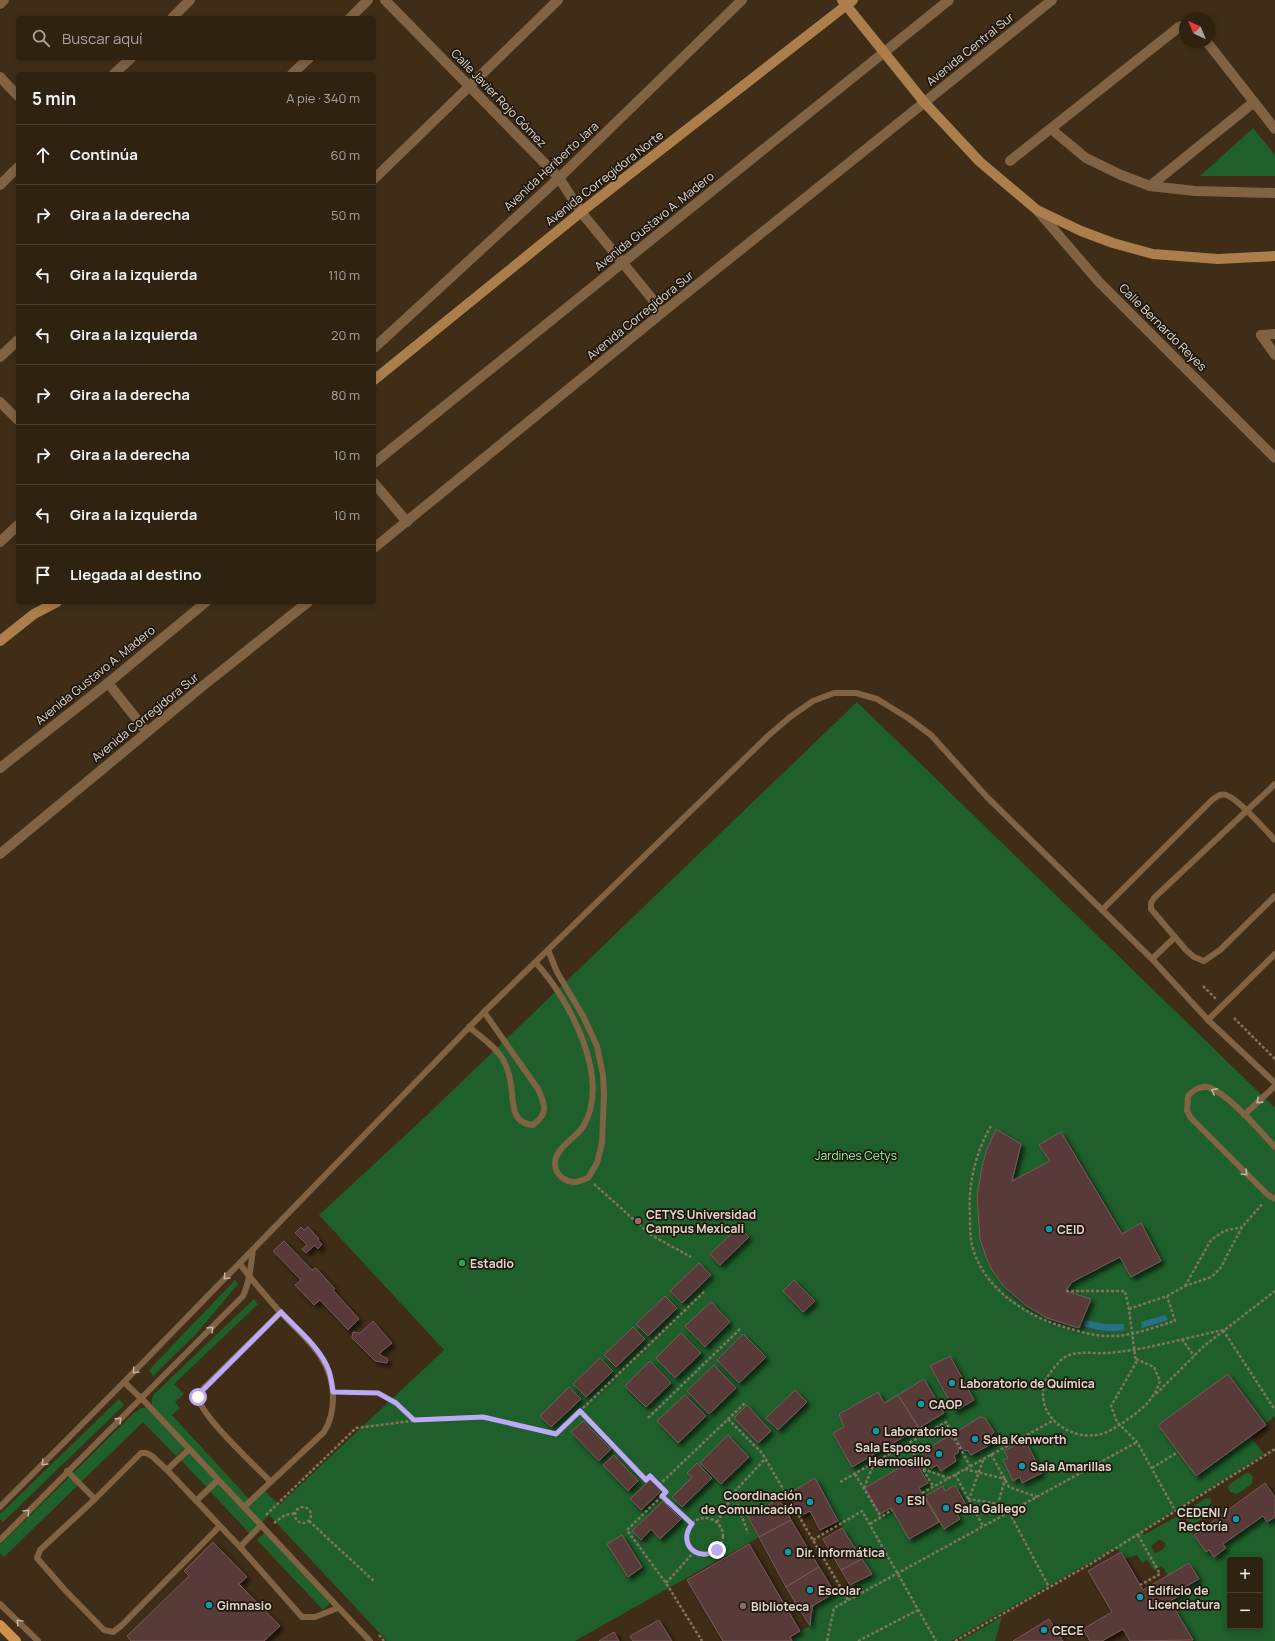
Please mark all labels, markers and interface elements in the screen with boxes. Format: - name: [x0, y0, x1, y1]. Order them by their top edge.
- street label: Avenida Central Sur: [923, 8, 1018, 90]
- north arrow: [1179, 12, 1215, 48]
- search box: [16, 16, 376, 60]
- icon: search: [30, 27, 52, 49]
- text: Buscar aquí: [62, 28, 143, 49]
- street label: Calle Javier Rojo Gómez: [447, 45, 551, 151]
- text: 5 min: [32, 87, 76, 110]
- text: A pie · 340 m: [286, 89, 360, 107]
- street label: Avenida Heriberto Jara: [500, 118, 602, 214]
- street label: Avenida Corregidora Norte: [541, 126, 667, 230]
- icon: ahead: [32, 144, 54, 166]
- text: Continúa: [70, 144, 138, 165]
- text: 60 m: [330, 146, 360, 164]
- street label: Avenida Gustavo A. Madero: [591, 167, 717, 275]
- icon: right: [32, 204, 54, 226]
- text: Gira a la derecha: [70, 204, 190, 225]
- text: 50 m: [331, 206, 360, 224]
- icon: left: [32, 264, 54, 286]
- text: Gira a la izquierda: [70, 264, 197, 285]
- text: 110 m: [328, 266, 360, 284]
- street label: Avenida Corregidora Sur: [583, 266, 698, 364]
- street label: Calle Bernardo Reyes: [1115, 279, 1211, 375]
- icon: left: [32, 324, 54, 346]
- text: Gira a la izquierda: [70, 324, 197, 345]
- text: 20 m: [331, 326, 360, 344]
- icon: right: [32, 384, 54, 406]
- text: Gira a la derecha: [70, 384, 190, 405]
- text: 80 m: [331, 386, 360, 404]
- icon: right: [32, 444, 54, 466]
- text: Gira a la derecha: [70, 444, 190, 465]
- text: 10 m: [333, 446, 360, 464]
- icon: left: [32, 504, 54, 526]
- text: Gira a la izquierda: [70, 504, 197, 525]
- text: 10 m: [333, 506, 360, 524]
- icon: arrive: [32, 564, 54, 586]
- text: Llegada al destino: [70, 564, 202, 585]
- street label: Avenida Gustavo A. Madero: [32, 621, 158, 729]
- street label: Avenida Corregidora Sur: [88, 668, 203, 766]
- one-way arrow: [1211, 1088, 1218, 1096]
- one-way arrow: [1256, 1096, 1264, 1103]
- park label: Jardines Cetys: [815, 1147, 897, 1164]
- one-way arrow: [1240, 1168, 1248, 1176]
- place label: CETYS Universidad Campus Mexicali: [646, 1206, 756, 1237]
- marker: CETYS Universidad Campus Mexicali: [633, 1216, 643, 1226]
- place label: CEID: [1057, 1221, 1085, 1238]
- marker: CEID: [1044, 1224, 1054, 1234]
- place label: Estadio: [470, 1255, 514, 1272]
- marker: Estadio: [457, 1258, 467, 1268]
- one-way arrow: [223, 1272, 231, 1280]
- one-way arrow: [206, 1326, 214, 1333]
- one-way arrow: [133, 1366, 140, 1373]
- place label: Laboratorio de Química: [960, 1375, 1095, 1392]
- marker: Laboratorio de Química: [947, 1378, 957, 1388]
- route start: [189, 1388, 207, 1406]
- place label: CAOP: [929, 1396, 962, 1413]
- marker: CAOP: [916, 1399, 926, 1409]
- one-way arrow: [114, 1418, 122, 1425]
- place label: Laboratorios: [884, 1423, 958, 1440]
- marker: Laboratorios: [871, 1426, 881, 1436]
- place label: Sala Kenworth: [983, 1431, 1067, 1448]
- marker: Sala Kenworth: [970, 1434, 980, 1444]
- place label: Sala Esposos Hermosillo: [855, 1439, 931, 1470]
- marker: Sala Esposos Hermosillo: [934, 1449, 944, 1459]
- one-way arrow: [41, 1458, 49, 1466]
- place label: Sala Amarillas: [1030, 1458, 1112, 1475]
- marker: Sala Amarillas: [1017, 1461, 1027, 1471]
- place label: Coordinación de Comunicación: [701, 1487, 802, 1518]
- place label: ESI: [907, 1492, 925, 1509]
- marker: ESI: [894, 1495, 904, 1505]
- marker: Coordinación de Comunicación: [805, 1497, 815, 1507]
- place label: Sala Gallego: [954, 1500, 1026, 1517]
- marker: Sala Gallego: [941, 1503, 951, 1513]
- place label: CEDENI / Rectoría: [1177, 1504, 1228, 1535]
- one-way arrow: [22, 1509, 30, 1517]
- marker: CEDENI / Rectoría: [1231, 1514, 1241, 1524]
- route end: [708, 1541, 726, 1559]
- place label: Dir. Informática: [796, 1544, 885, 1561]
- marker: Dir. Informática: [783, 1547, 793, 1557]
- map controls: [1227, 1557, 1263, 1629]
- button: +: [1227, 1557, 1263, 1593]
- place label: Escolar: [818, 1582, 861, 1599]
- place label: Edificio de Licenciatura: [1148, 1582, 1220, 1613]
- marker: Escolar: [805, 1585, 815, 1595]
- marker: Edificio de Licenciatura: [1135, 1592, 1145, 1602]
- button: −: [1227, 1593, 1263, 1629]
- place label: Gimnasio: [217, 1597, 272, 1614]
- place label: Biblioteca: [751, 1598, 809, 1615]
- marker: Gimnasio: [204, 1600, 214, 1610]
- marker: Biblioteca: [738, 1601, 748, 1611]
- one-way arrow: [16, 1619, 24, 1627]
- place label: CECE: [1052, 1622, 1083, 1639]
- marker: CECE: [1039, 1625, 1049, 1635]

